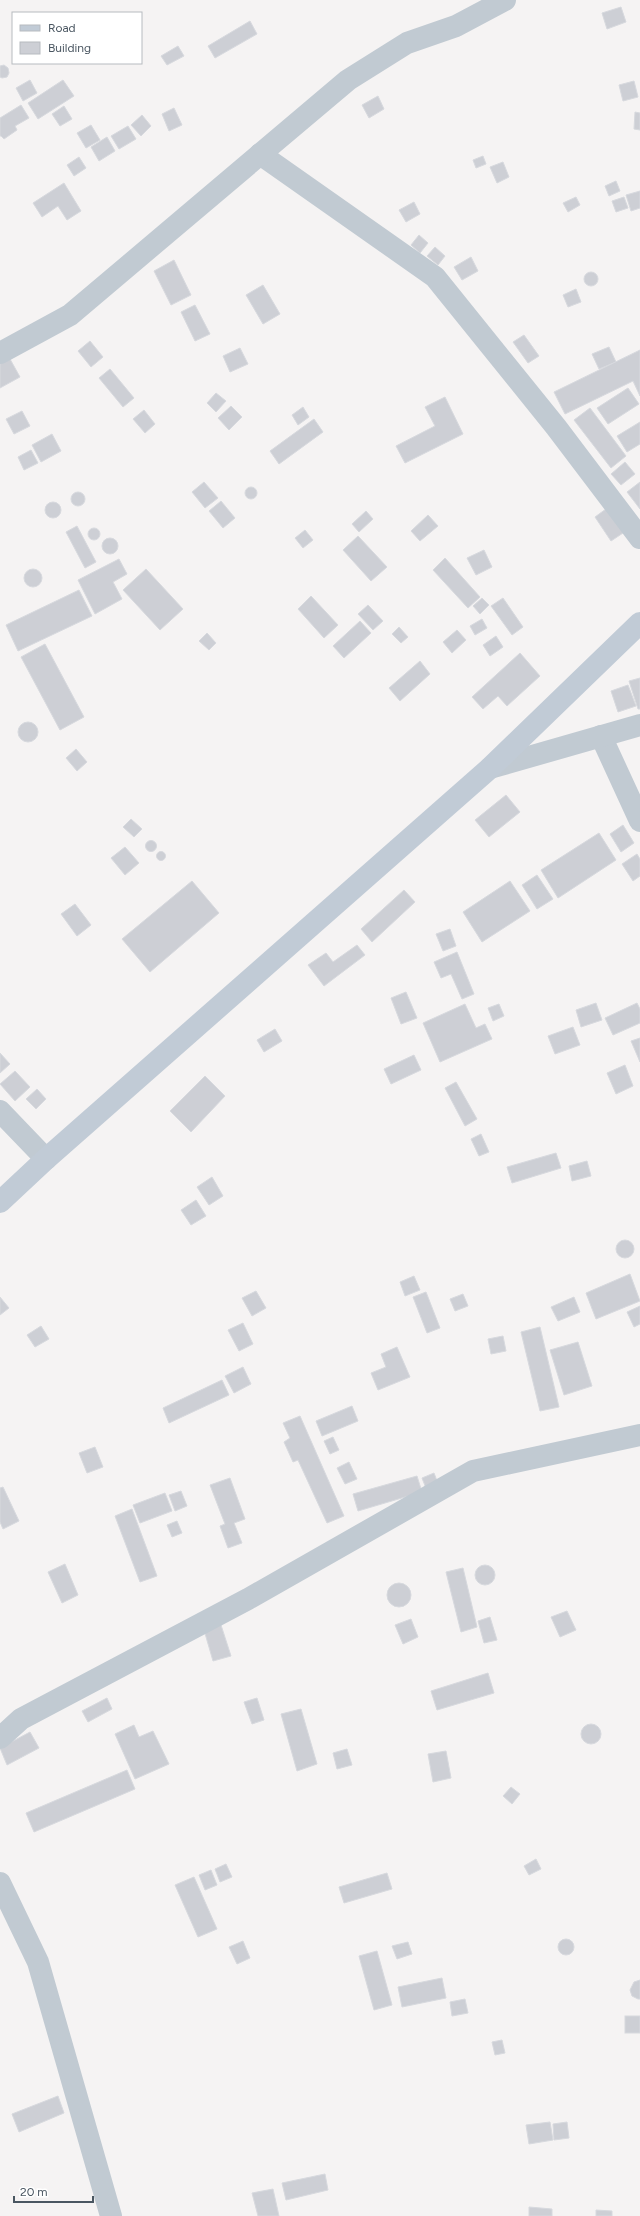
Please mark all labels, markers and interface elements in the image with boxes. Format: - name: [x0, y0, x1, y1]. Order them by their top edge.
- legend: [12, 12, 142, 64]
- text: Road: [48, 21, 76, 35]
- text: Building: [48, 41, 91, 55]
- scale bar: [14, 2178, 93, 2204]
- text: 20 m: [20, 2185, 48, 2199]

